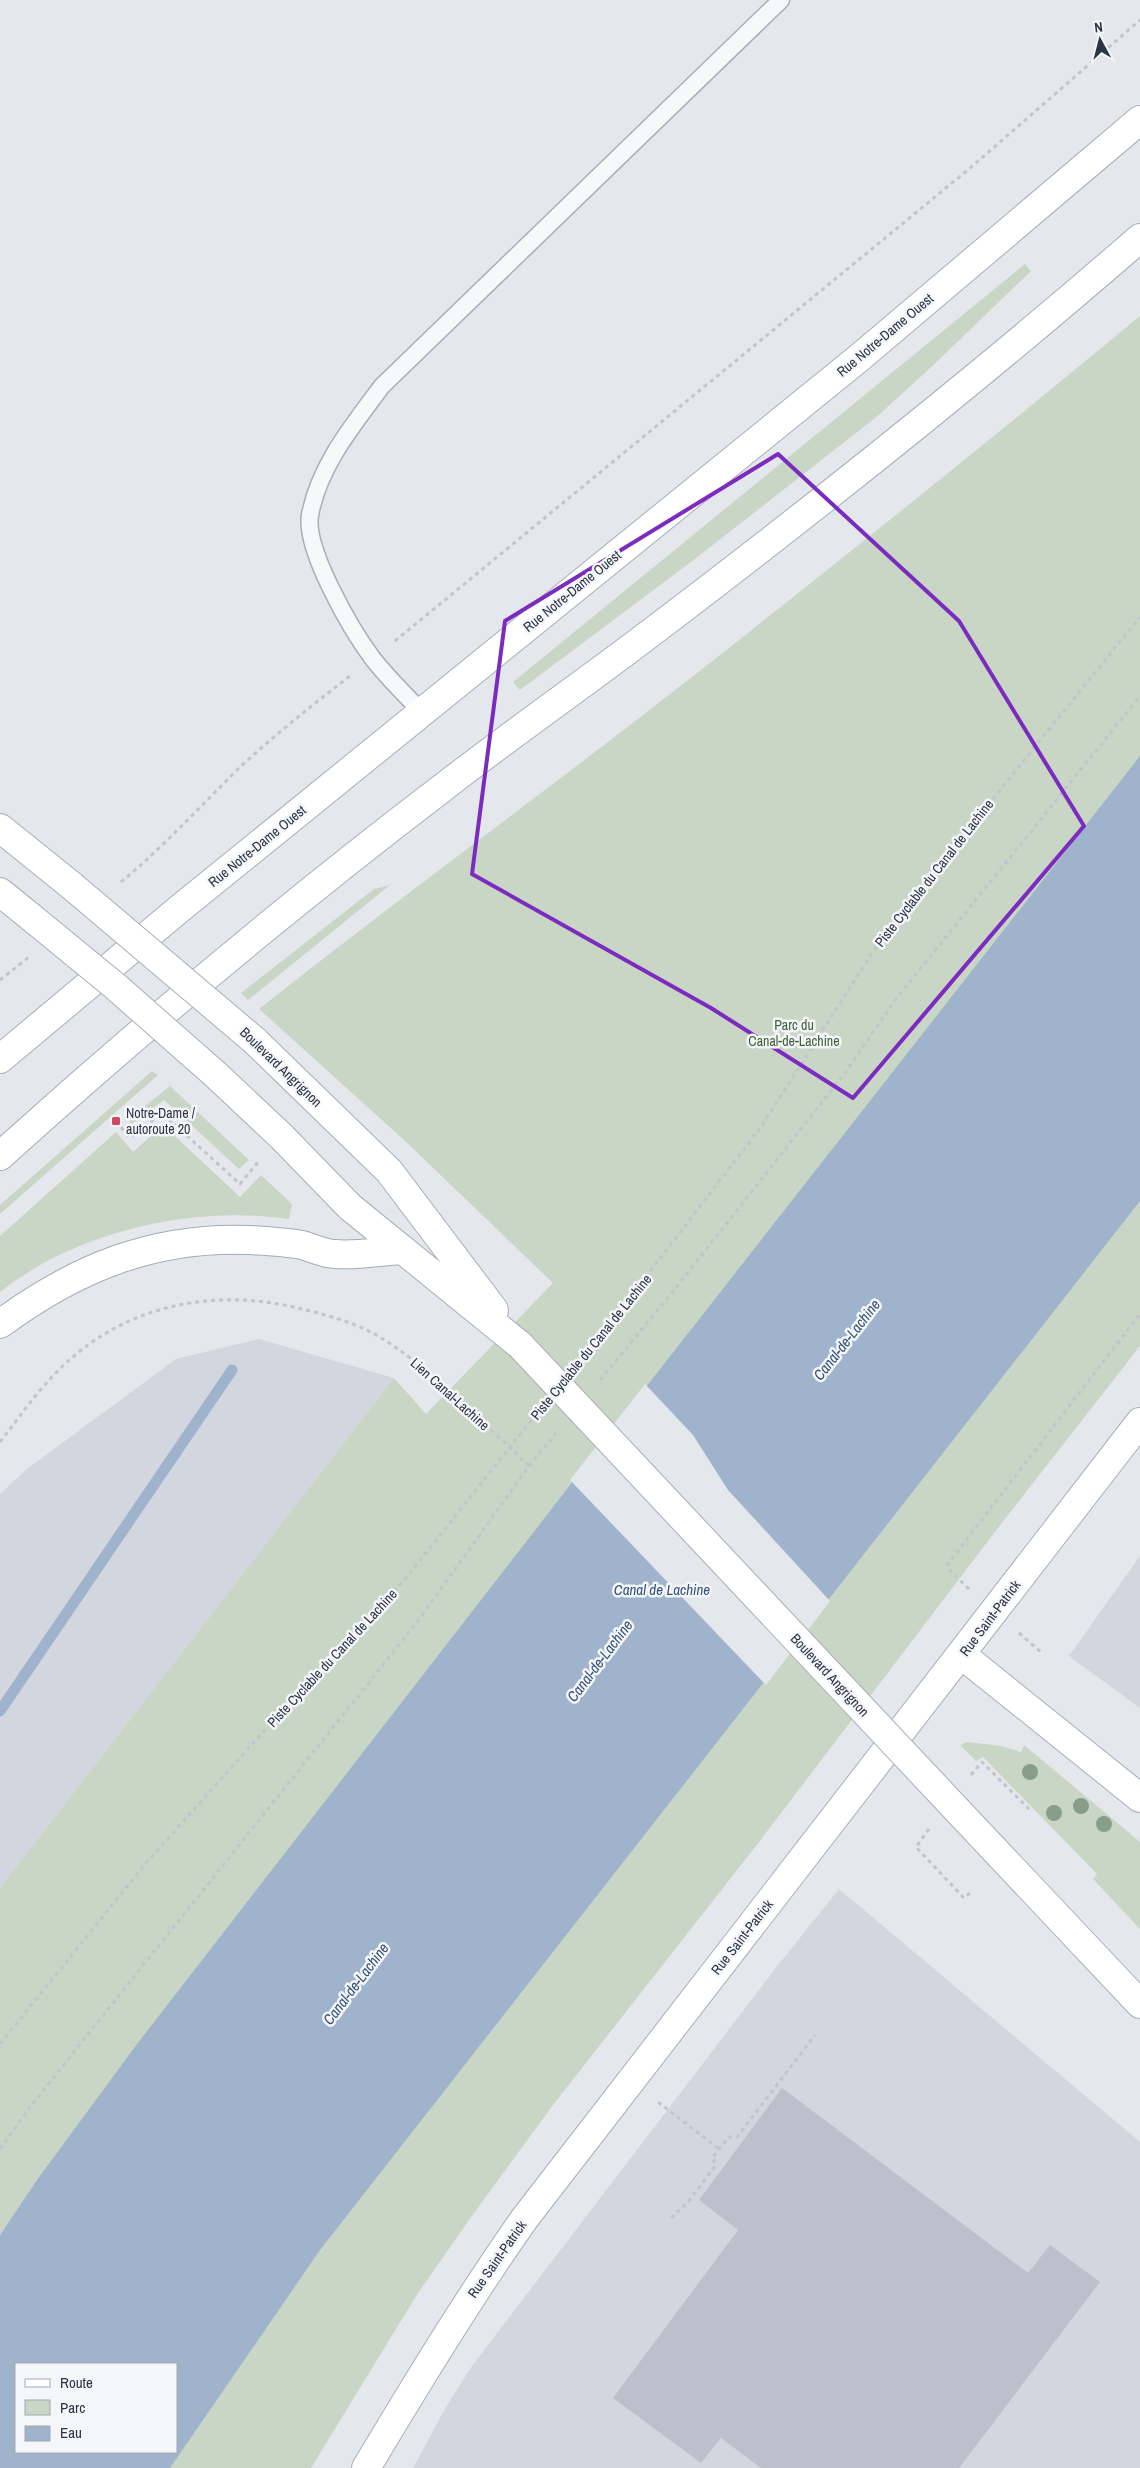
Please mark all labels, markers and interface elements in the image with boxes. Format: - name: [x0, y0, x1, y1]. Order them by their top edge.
- north arrow: [1075, 15, 1125, 65]
- text: N: [1093, 18, 1104, 37]
- street label: Rue Notre-Dame Ouest: [833, 289, 937, 381]
- street label: Rue Notre-Dame Ouest: [519, 546, 625, 636]
- street label: Piste Cyclable du Canal de Lachine: [871, 796, 997, 950]
- street label: Rue Notre-Dame Ouest: [204, 801, 310, 891]
- park label: Parc du Canal-de-Lachine: [748, 1016, 840, 1050]
- street label: Boulevard Angrignon: [236, 1023, 326, 1111]
- place label: Notre-Dame / autoroute 20: [126, 1104, 196, 1138]
- marker: Notre-Dame / autoroute 20: [110, 1115, 122, 1127]
- street label: Piste Cyclable du Canal de Lachine: [527, 1270, 655, 1424]
- water label: Canal-de-Lachine: [808, 1295, 885, 1385]
- street label: Lien Canal-Lachine: [407, 1354, 493, 1434]
- street label: Rue Saint-Patrick: [956, 1576, 1025, 1660]
- water label: Canal de Lachine: [614, 1579, 710, 1600]
- street label: Piste Cyclable du Canal de Lachine: [263, 1585, 401, 1731]
- water label: Canal-de-Lachine: [562, 1615, 637, 1706]
- street label: Boulevard Angrignon: [787, 1630, 873, 1720]
- street label: Rue Saint-Patrick: [707, 1896, 777, 1978]
- water label: Canal-de-Lachine: [318, 1938, 393, 2029]
- street label: Rue Saint-Patrick: [464, 2217, 531, 2301]
- legend: [15, 2363, 178, 2453]
- text: Route: [60, 2372, 93, 2393]
- text: Parc: [60, 2397, 85, 2418]
- text: Eau: [60, 2422, 82, 2443]

